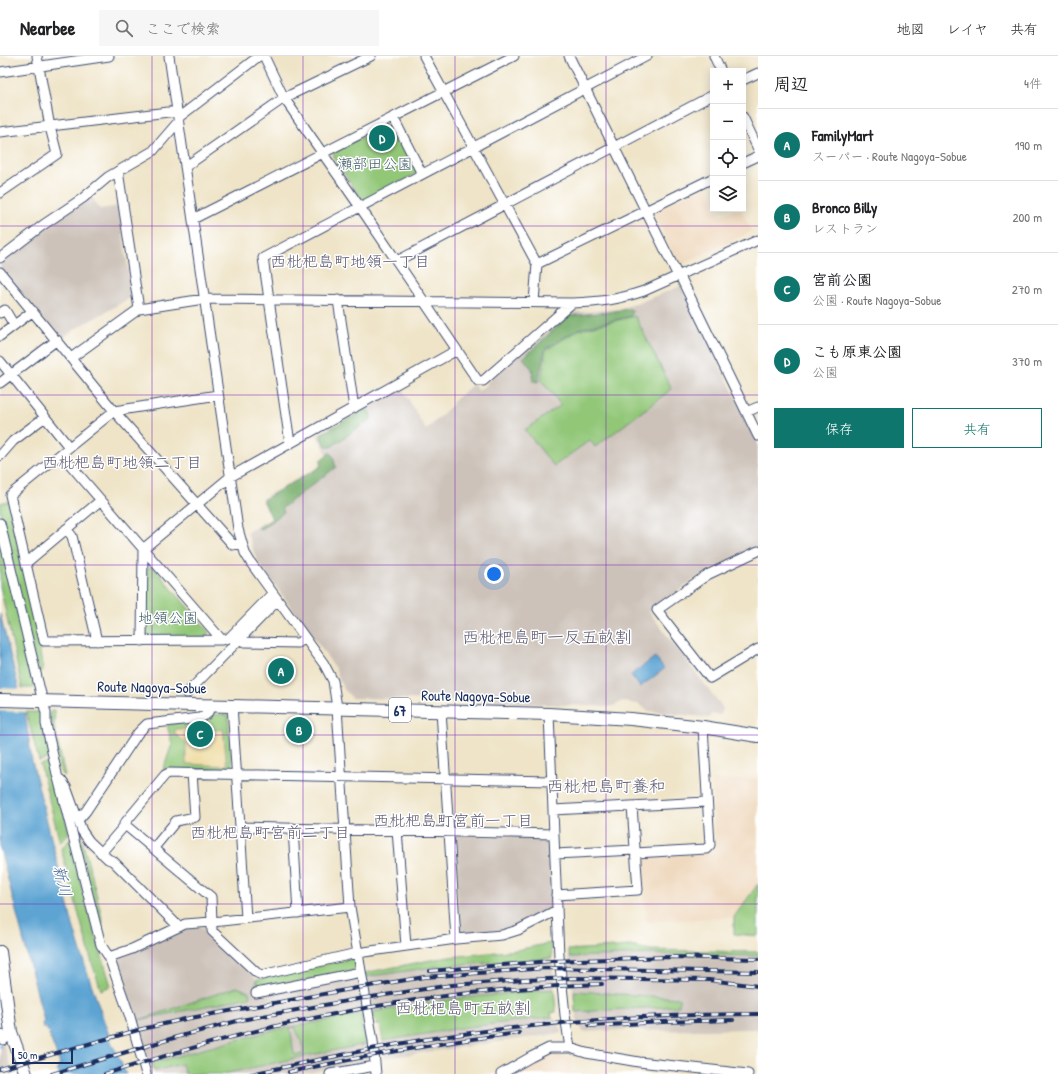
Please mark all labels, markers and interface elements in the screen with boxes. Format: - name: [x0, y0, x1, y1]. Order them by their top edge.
- search box: [99, 10, 379, 46]
- text: Nearbee: [20, 15, 75, 41]
- icon: search: [113, 17, 135, 39]
- text: ここで検索: [145, 18, 220, 39]
- text: 地図: [897, 19, 925, 38]
- text: レイヤ: [947, 19, 988, 38]
- text: 共有: [1010, 19, 1038, 38]
- map controls: [710, 68, 746, 212]
- button: +: [710, 68, 746, 104]
- text: 周辺: [774, 72, 808, 95]
- text: 4件: [1024, 74, 1042, 92]
- button: −: [710, 104, 746, 140]
- pin: D: [369, 123, 395, 153]
- text: FamilyMart: [812, 125, 873, 146]
- text: A: [784, 136, 790, 154]
- text: 190 m: [1015, 136, 1042, 154]
- button: locate: [710, 140, 746, 176]
- text: スーパー · Route Nagoya-Sobue: [812, 147, 967, 165]
- park label: 瀬部田公園: [337, 153, 413, 174]
- button: layers: [710, 176, 746, 212]
- text: Bronco Billy: [812, 197, 877, 218]
- text: B: [784, 208, 790, 226]
- text: 200 m: [1012, 208, 1042, 226]
- text: レストラン: [812, 219, 878, 237]
- district label: 西枇杷島町地領一丁目: [270, 250, 430, 272]
- text: 宮前公園: [812, 269, 872, 290]
- text: C: [783, 280, 791, 298]
- text: 270 m: [1012, 280, 1042, 298]
- text: 公園 · Route Nagoya-Sobue: [812, 291, 941, 309]
- text: こも原東公園: [812, 341, 902, 362]
- text: D: [784, 352, 790, 370]
- text: 370 m: [1012, 352, 1042, 370]
- text: 公園: [812, 363, 838, 381]
- button: 保存: [774, 408, 904, 448]
- button: 共有: [912, 408, 1042, 448]
- district label: 西枇杷島町地領二丁目: [42, 451, 202, 473]
- your location: [484, 564, 504, 584]
- park label: 地領公園: [138, 607, 198, 628]
- district label: 西枇杷島町一反五畝割: [462, 625, 632, 648]
- pin: A: [268, 656, 294, 686]
- street label: Route Nagoya-Sobue: [97, 676, 207, 698]
- street label: Route Nagoya-Sobue: [421, 685, 531, 707]
- road number: 67: [389, 698, 411, 722]
- pin: B: [286, 715, 312, 745]
- pin: C: [187, 719, 213, 749]
- district label: 西枇杷島町養和: [547, 774, 666, 797]
- district label: 西枇杷島町宮前一丁目: [373, 809, 533, 831]
- district label: 西枇杷島町宮前二丁目: [190, 821, 350, 843]
- water label: 新川: [49, 863, 77, 899]
- district label: 西枇杷島町五畝割: [395, 996, 531, 1019]
- scale bar: [12, 1046, 73, 1065]
- text: 50 m: [18, 1048, 38, 1062]

